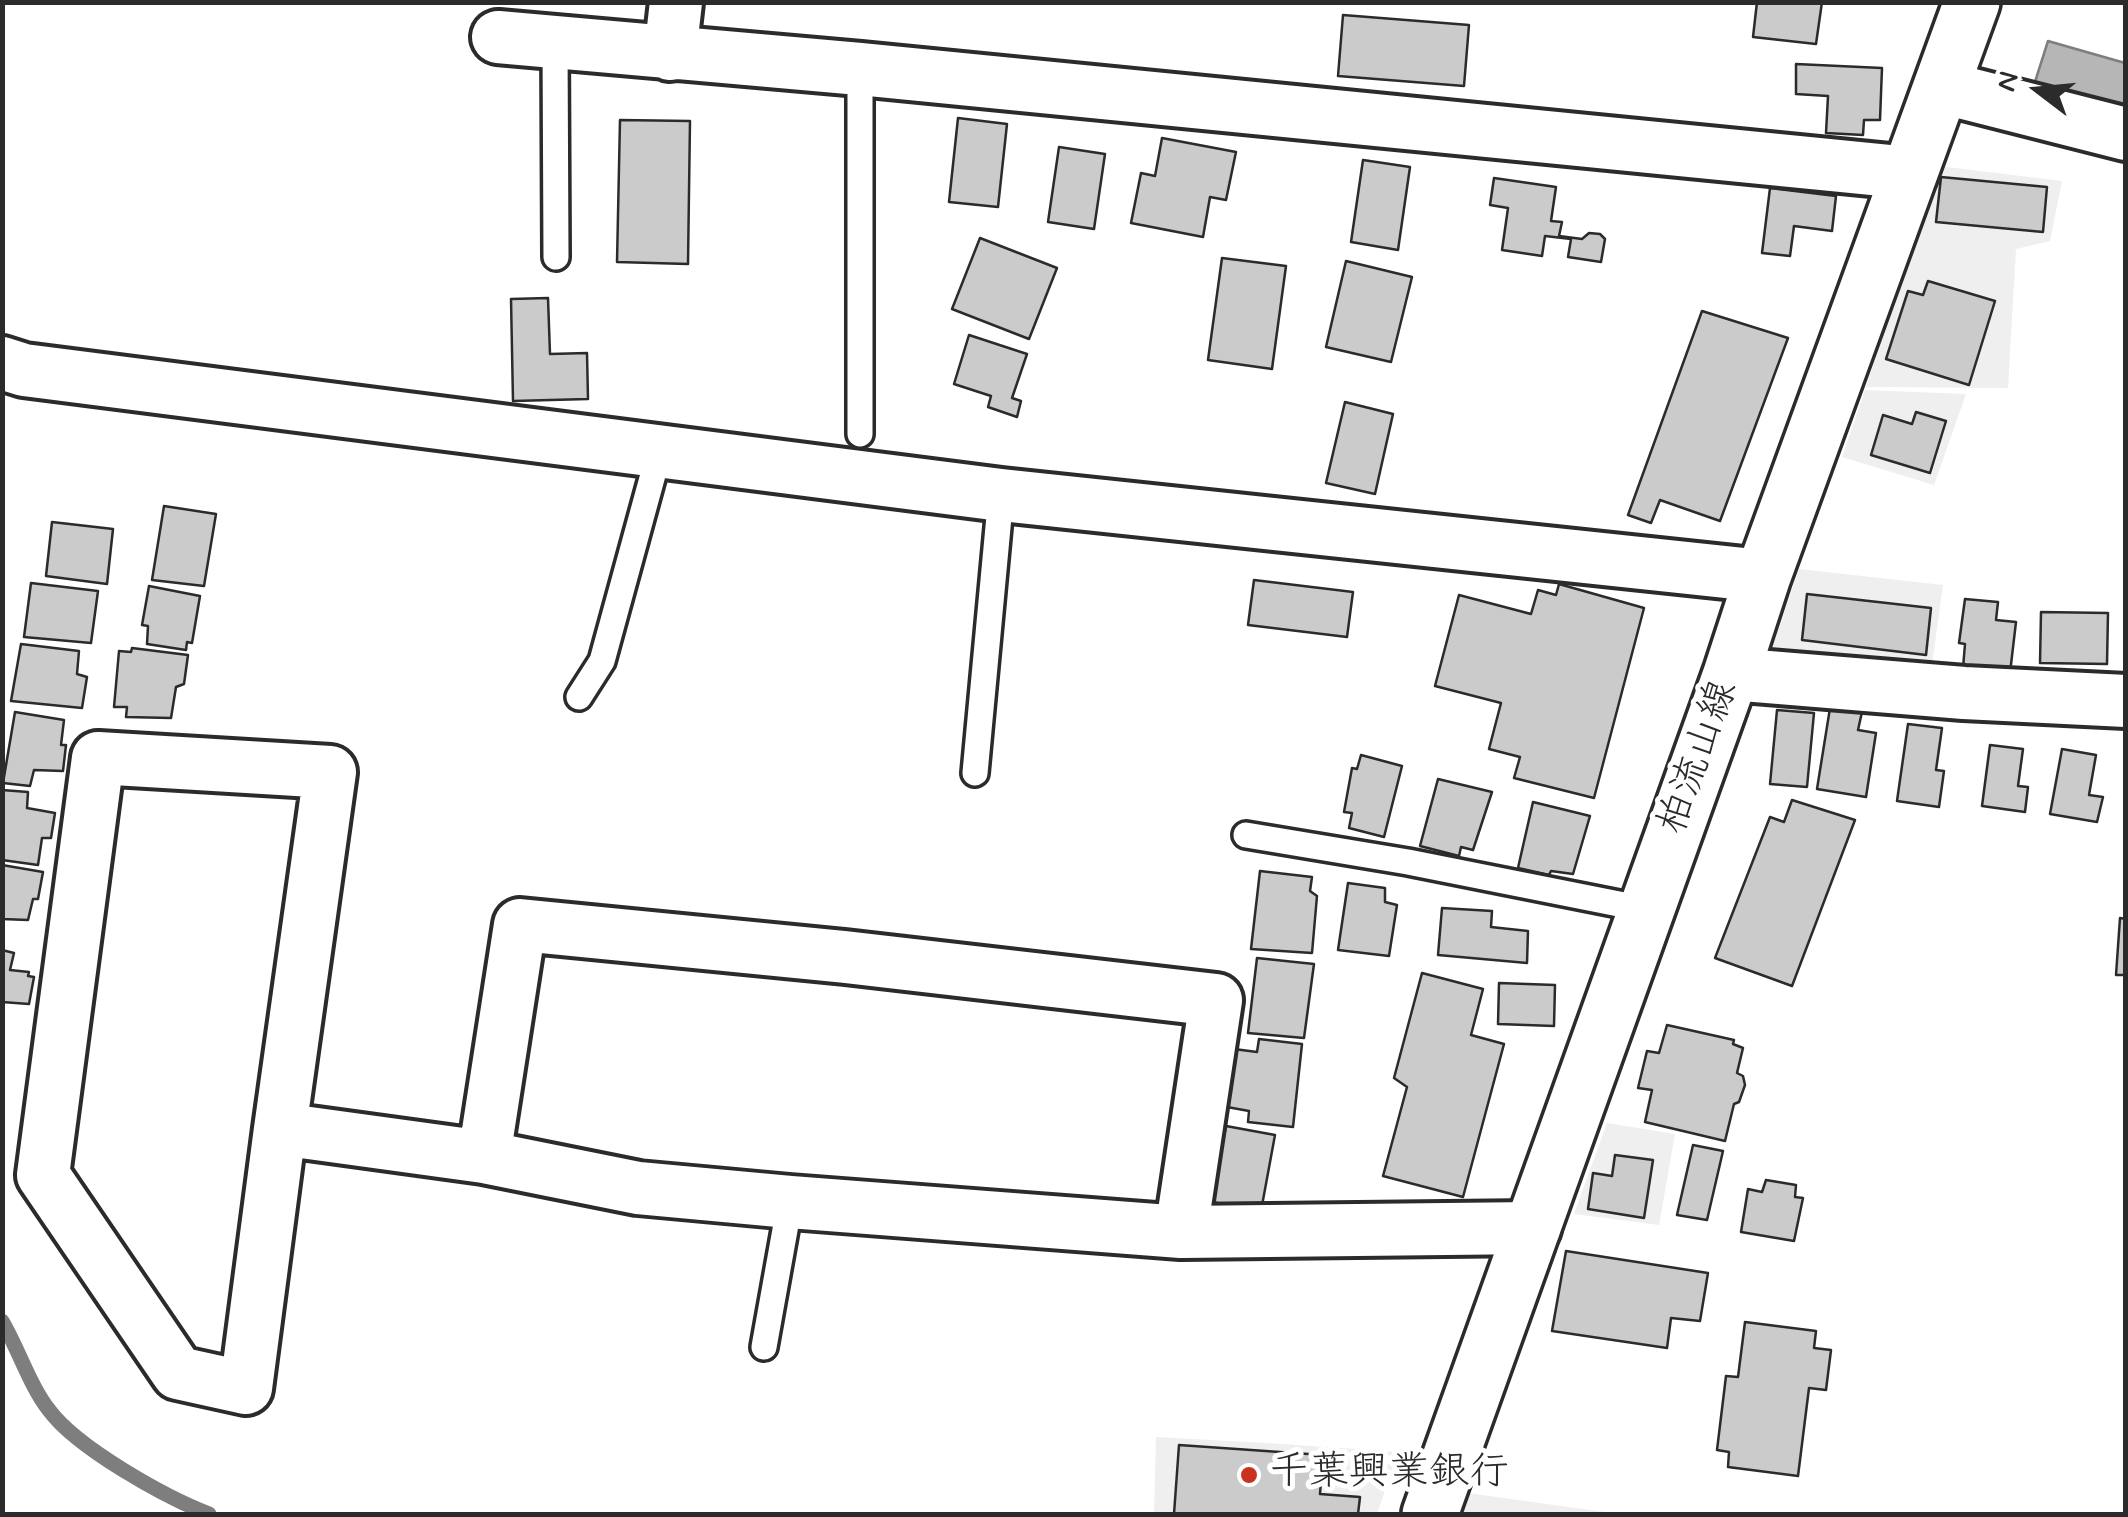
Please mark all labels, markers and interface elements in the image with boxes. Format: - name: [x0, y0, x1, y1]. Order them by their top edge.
- north arrow: [1988, 40, 2088, 140]
- text: N: [1988, 68, 2029, 96]
- street label: 柏流山線: [1650, 675, 1750, 841]
- place label: 千葉興業銀行: [1269, 1451, 1509, 1499]
- marker: 千葉興業銀行: [1238, 1464, 1260, 1486]

